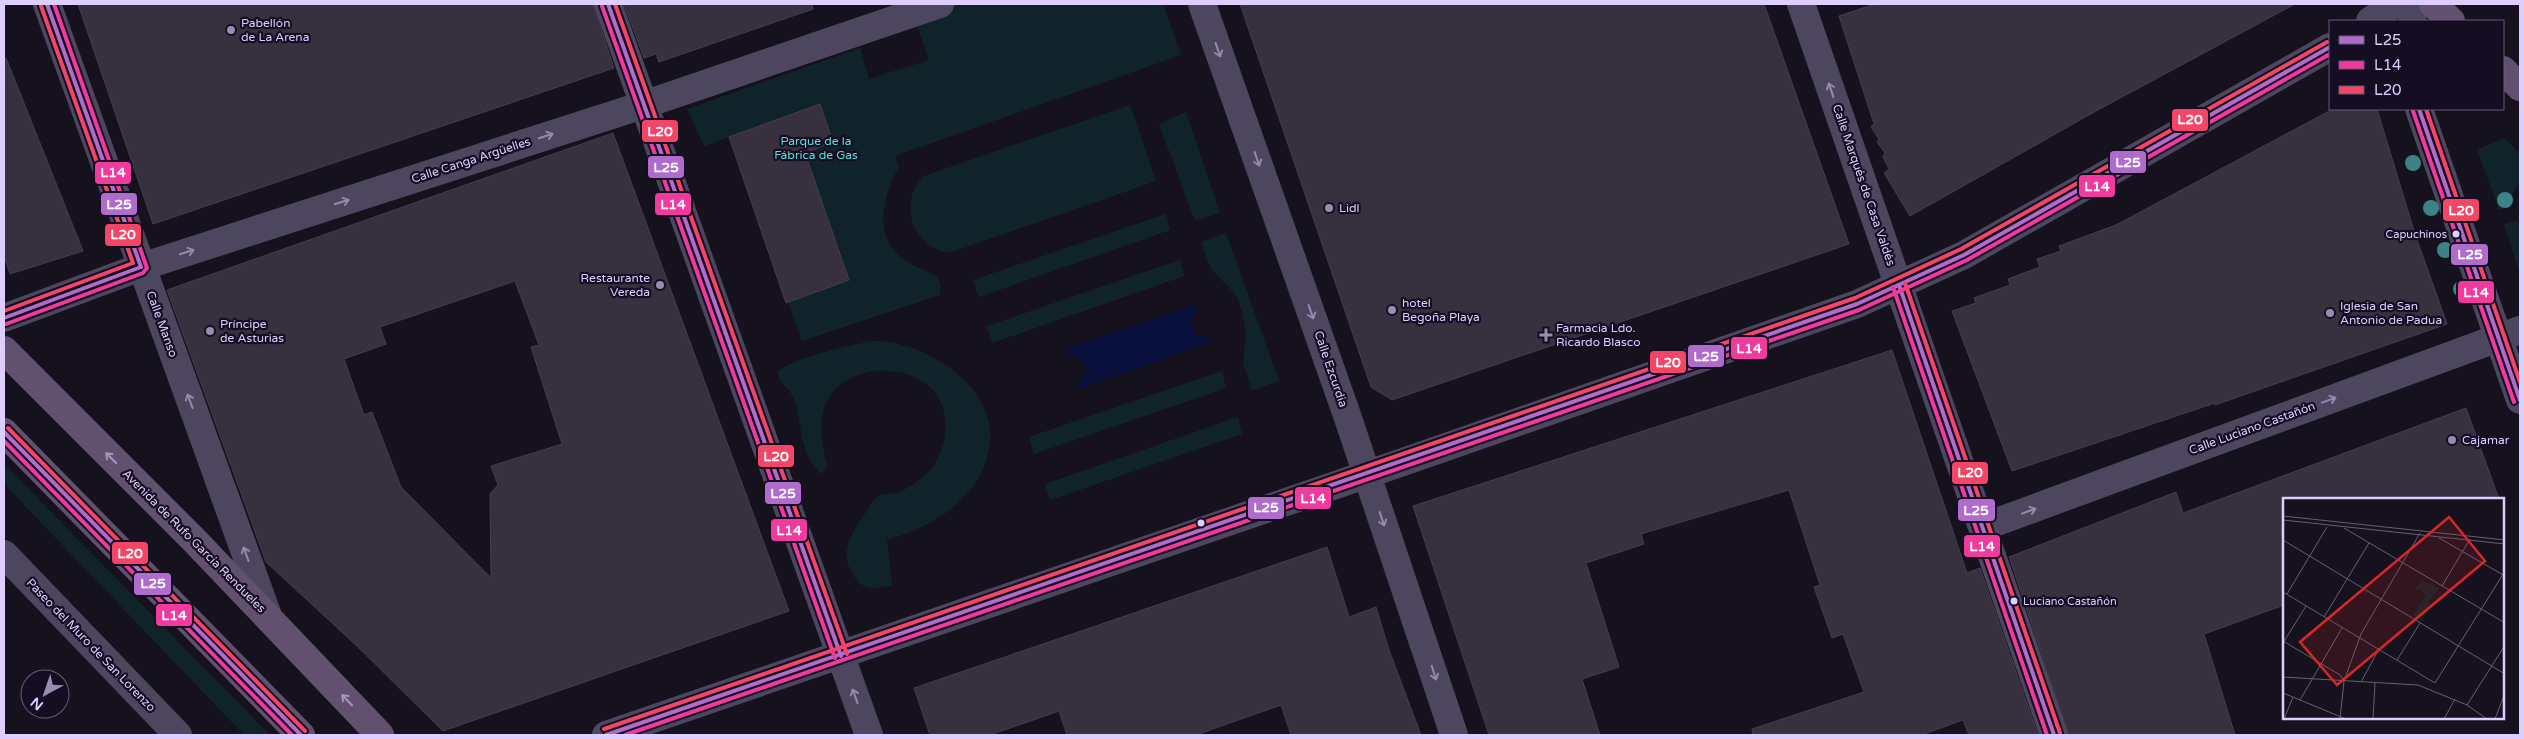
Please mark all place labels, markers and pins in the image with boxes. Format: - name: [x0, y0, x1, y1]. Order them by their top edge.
- place label: Pabellón de La Arena: [241, 16, 309, 44]
- marker: Pabellón de La Arena: [225, 24, 237, 36]
- place label: Lidl: [1339, 201, 1359, 215]
- marker: Lidl: [1323, 202, 1335, 214]
- place label: Capuchinos: [2386, 228, 2447, 241]
- marker: Capuchinos: [2451, 229, 2461, 239]
- place label: Restaurante Vereda: [581, 271, 650, 299]
- marker: Restaurante Vereda: [654, 279, 666, 291]
- place label: hotel Begoña Playa: [1402, 296, 1480, 324]
- place label: Iglesia de San Antonio de Padua: [2340, 299, 2442, 327]
- marker: hotel Begoña Playa: [1386, 304, 1398, 316]
- marker: Iglesia de San Antonio de Padua: [2324, 307, 2336, 319]
- place label: Príncipe de Asturias: [220, 317, 284, 345]
- place label: Farmacia Ldo. Ricardo Blasco: [1556, 321, 1640, 349]
- marker: Príncipe de Asturias: [204, 325, 216, 337]
- marker: Farmacia Ldo. Ricardo Blasco: [1540, 329, 1552, 341]
- place label: Cajamar: [2462, 433, 2510, 447]
- marker: Cajamar: [2446, 434, 2458, 446]
- unlabelled marker: [1196, 518, 1206, 528]
- place label: Luciano Castañón: [2023, 595, 2117, 608]
- marker: Luciano Castañón: [2009, 596, 2019, 606]

